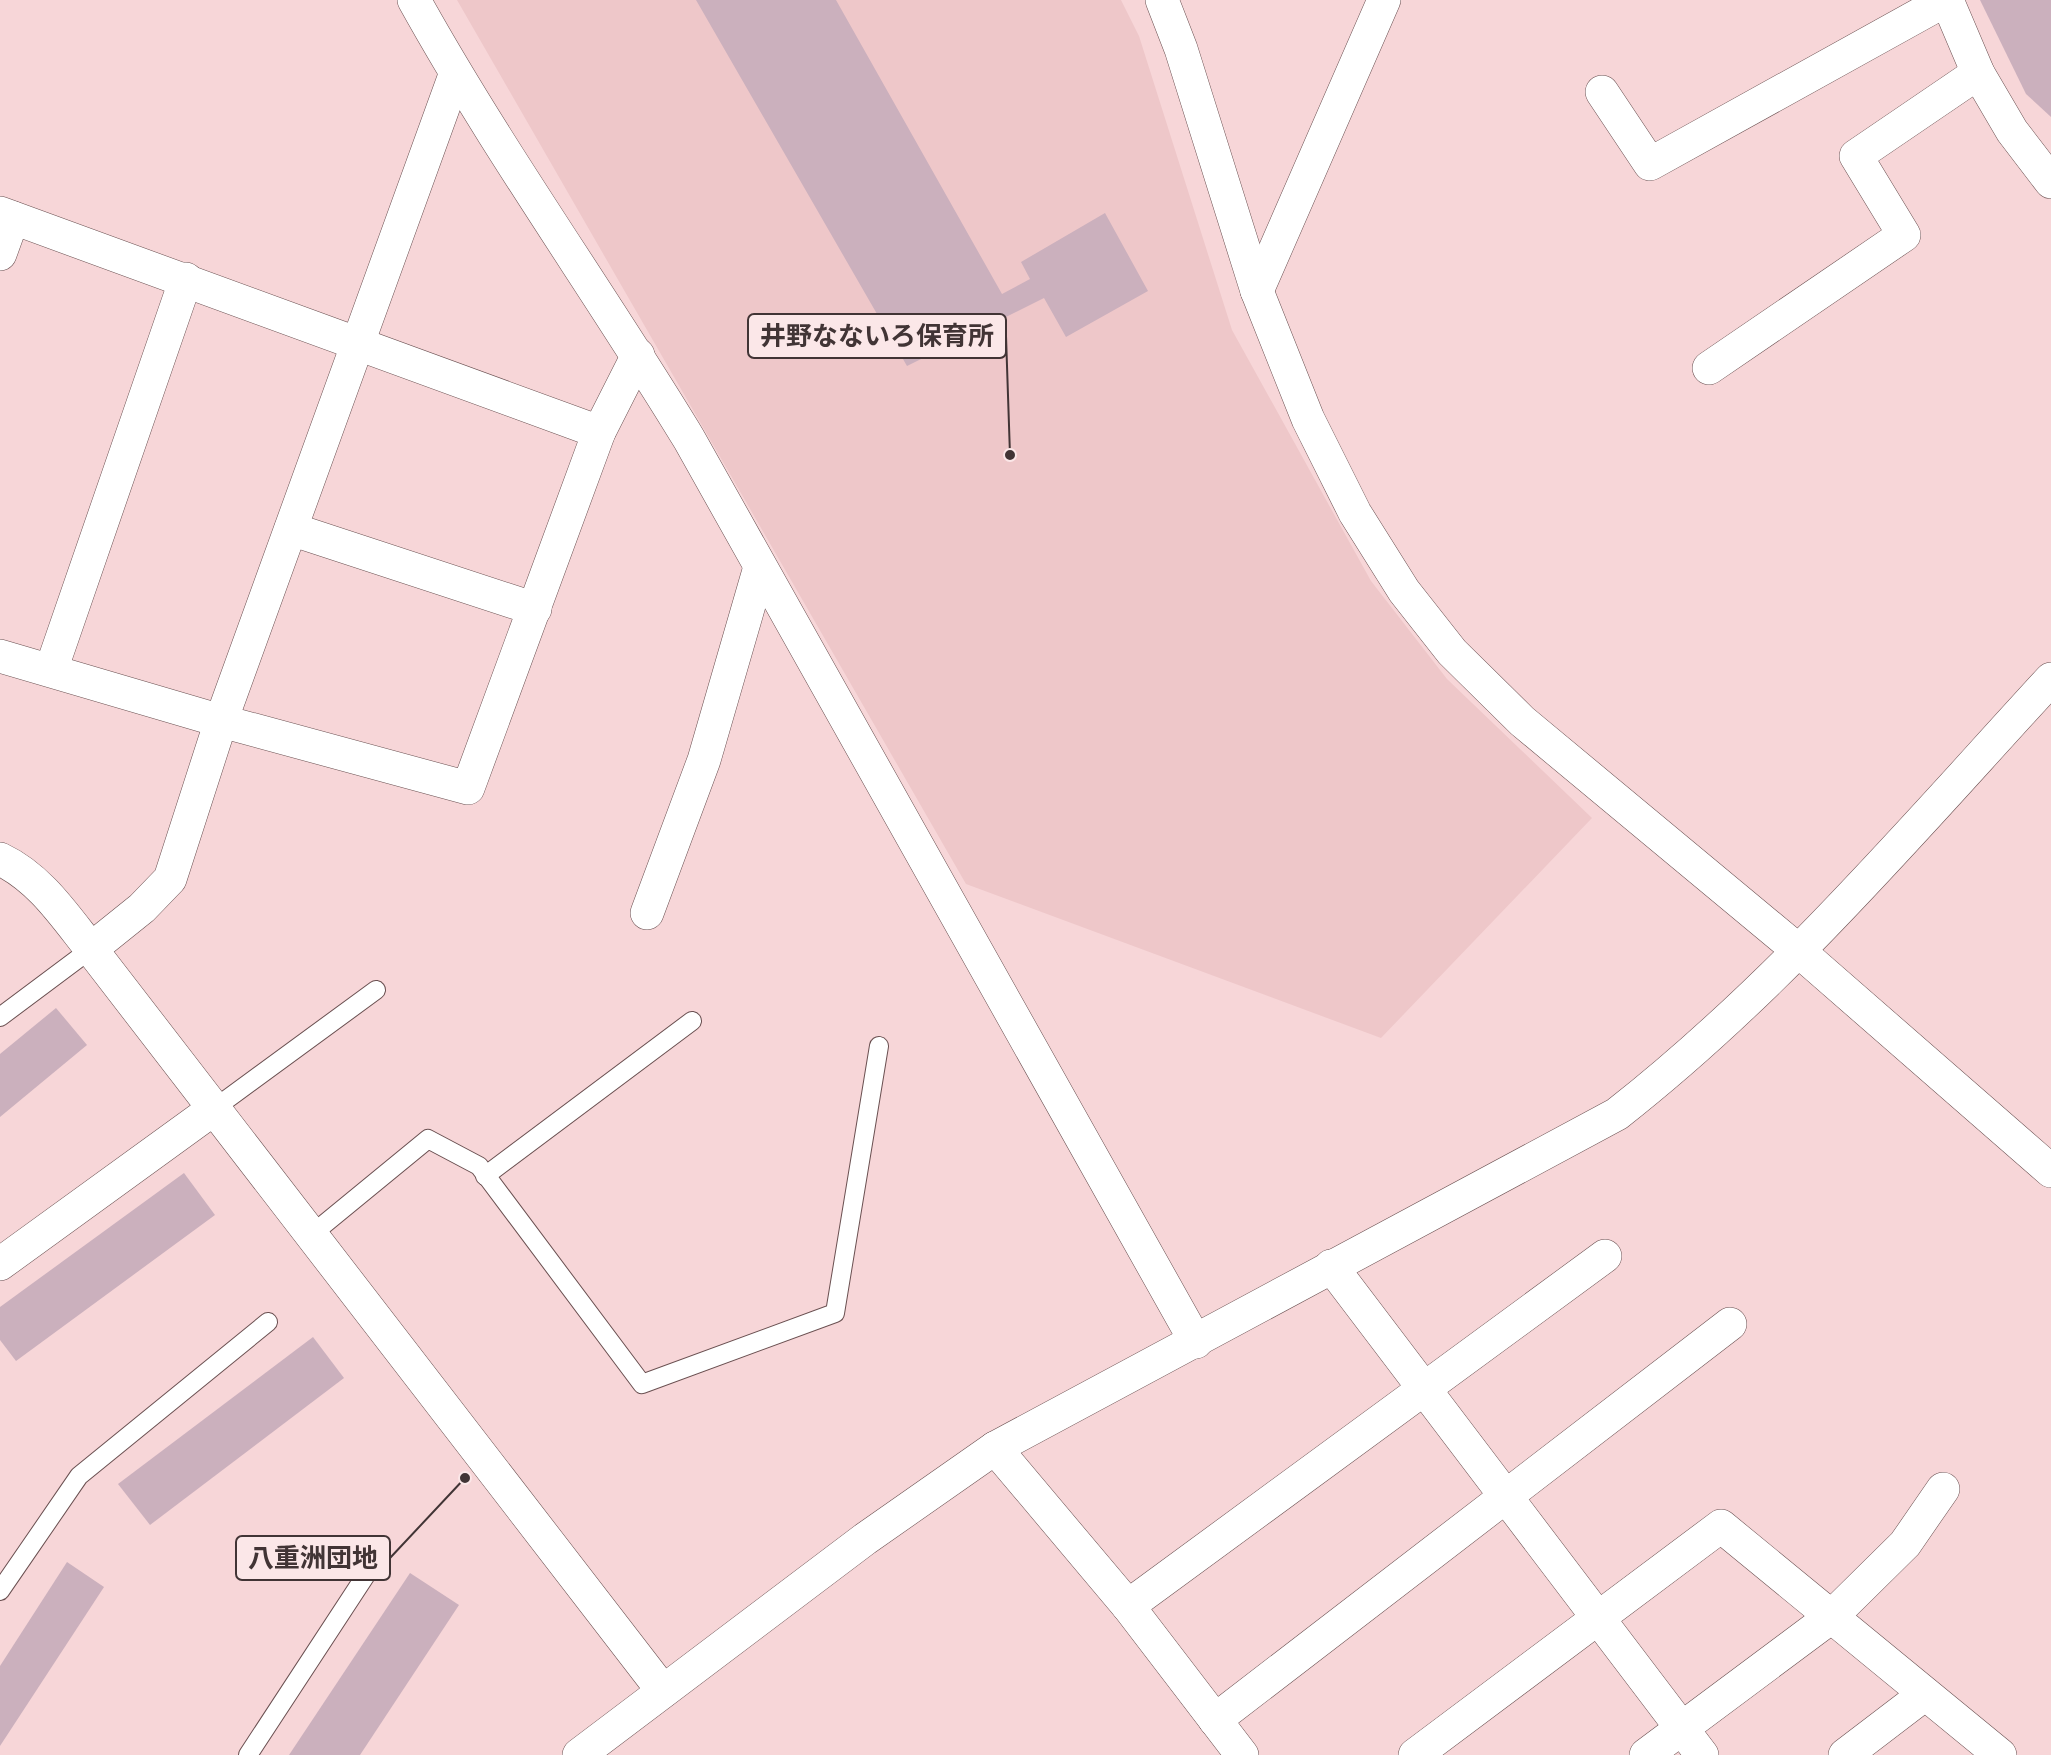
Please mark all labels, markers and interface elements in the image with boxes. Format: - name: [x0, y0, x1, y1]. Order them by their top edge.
- callout: 井野なないろ保育所: [748, 314, 1006, 358]
- text: 井野なないろ保育所: [760, 322, 994, 350]
- callout: 八重洲団地: [236, 1536, 390, 1580]
- text: 八重洲団地: [248, 1544, 378, 1572]

